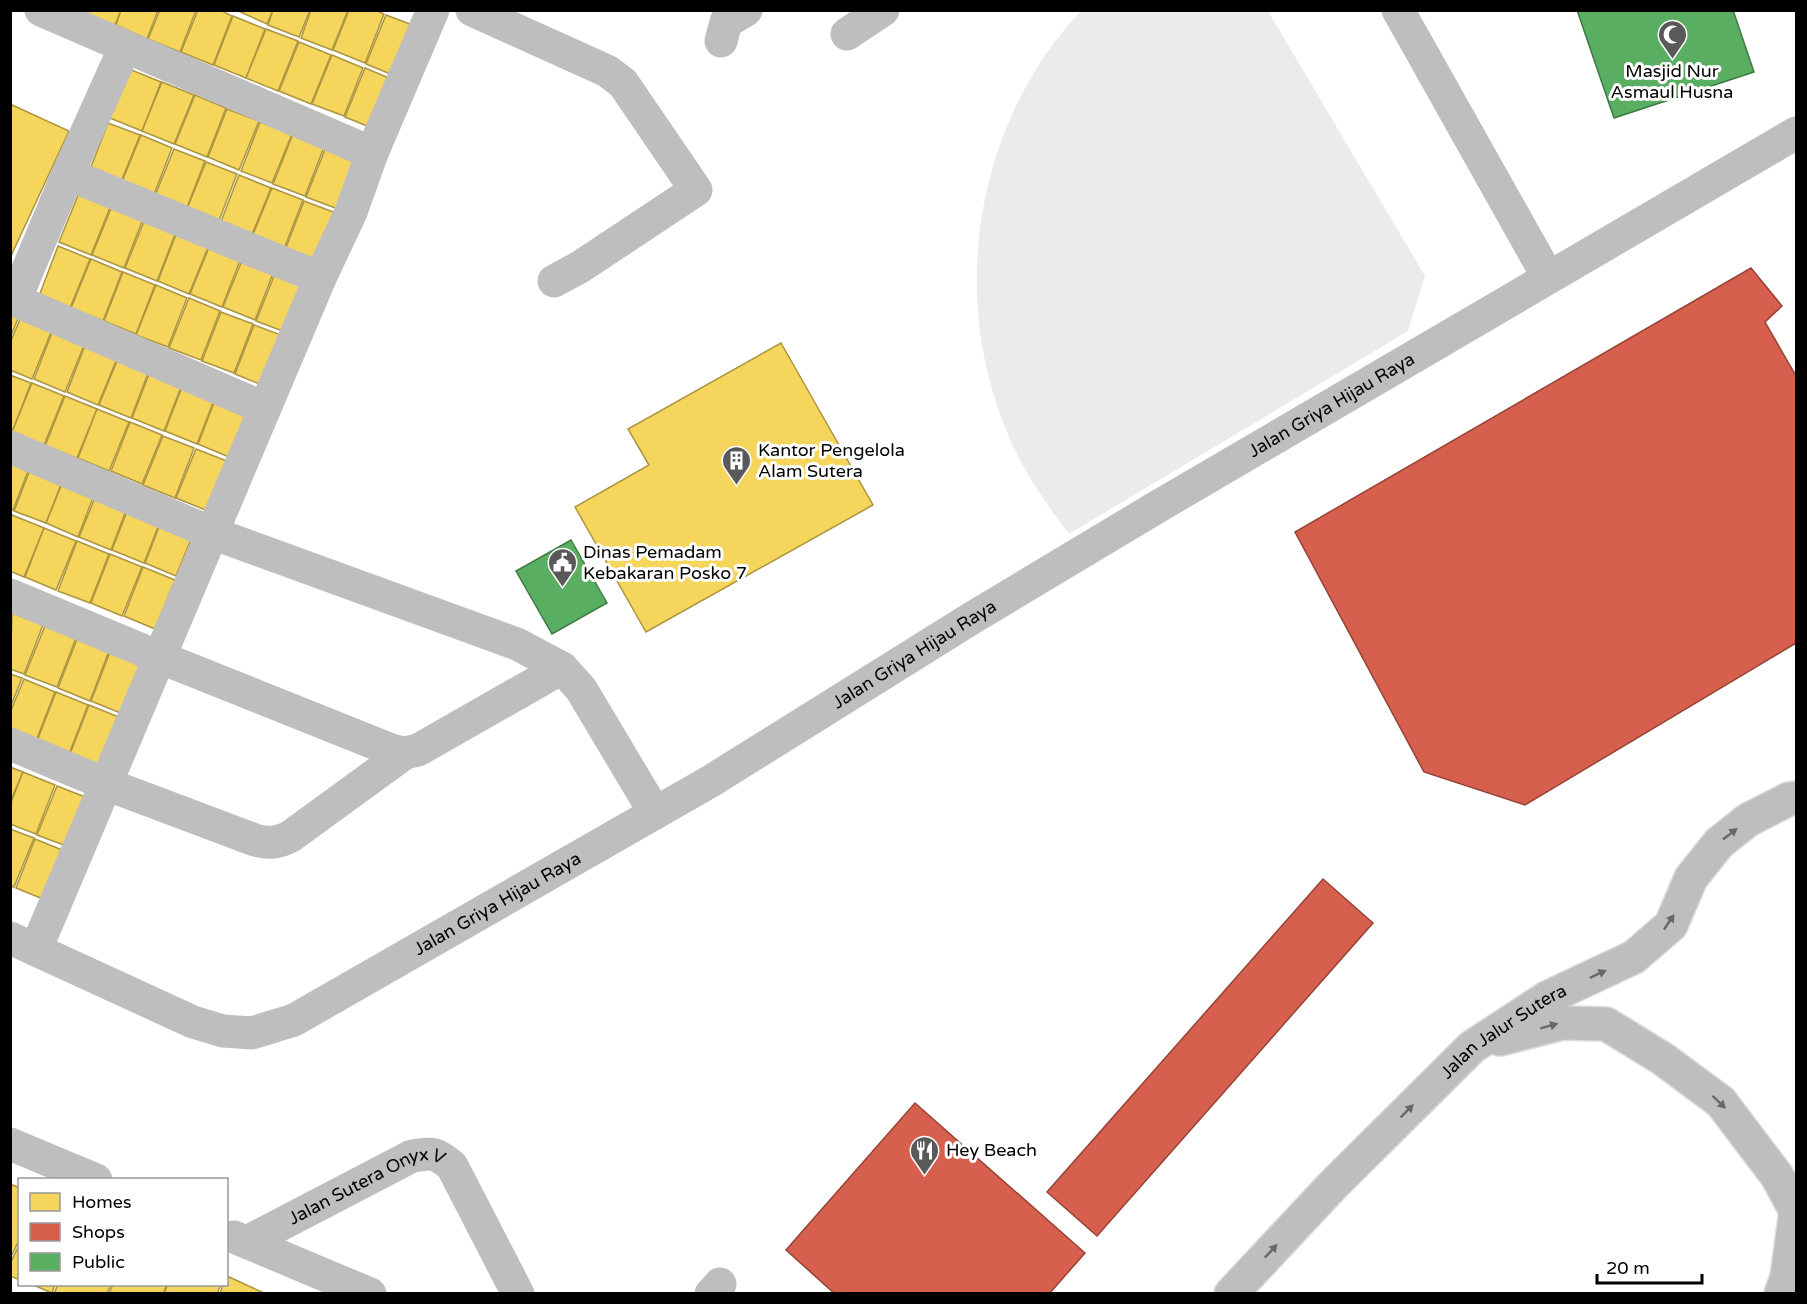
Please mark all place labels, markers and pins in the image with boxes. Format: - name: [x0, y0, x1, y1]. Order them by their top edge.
- mosque icon: Masjid Nur Asmaul Husna: [1656, 18, 1688, 60]
- place label: Masjid Nur Asmaul Husna: [1611, 60, 1733, 103]
- place label: Kantor Pengelola Alam Sutera: [758, 439, 905, 482]
- building icon: Kantor Pengelola Alam Sutera: [721, 444, 753, 486]
- place label: Dinas Pemadam Kebakaran Posko 7: [583, 541, 747, 584]
- public building icon: Dinas Pemadam Kebakaran Posko 7: [546, 546, 578, 588]
- restaurant icon: Hey Beach: [909, 1134, 941, 1176]
- place label: Hey Beach: [946, 1139, 1037, 1161]

